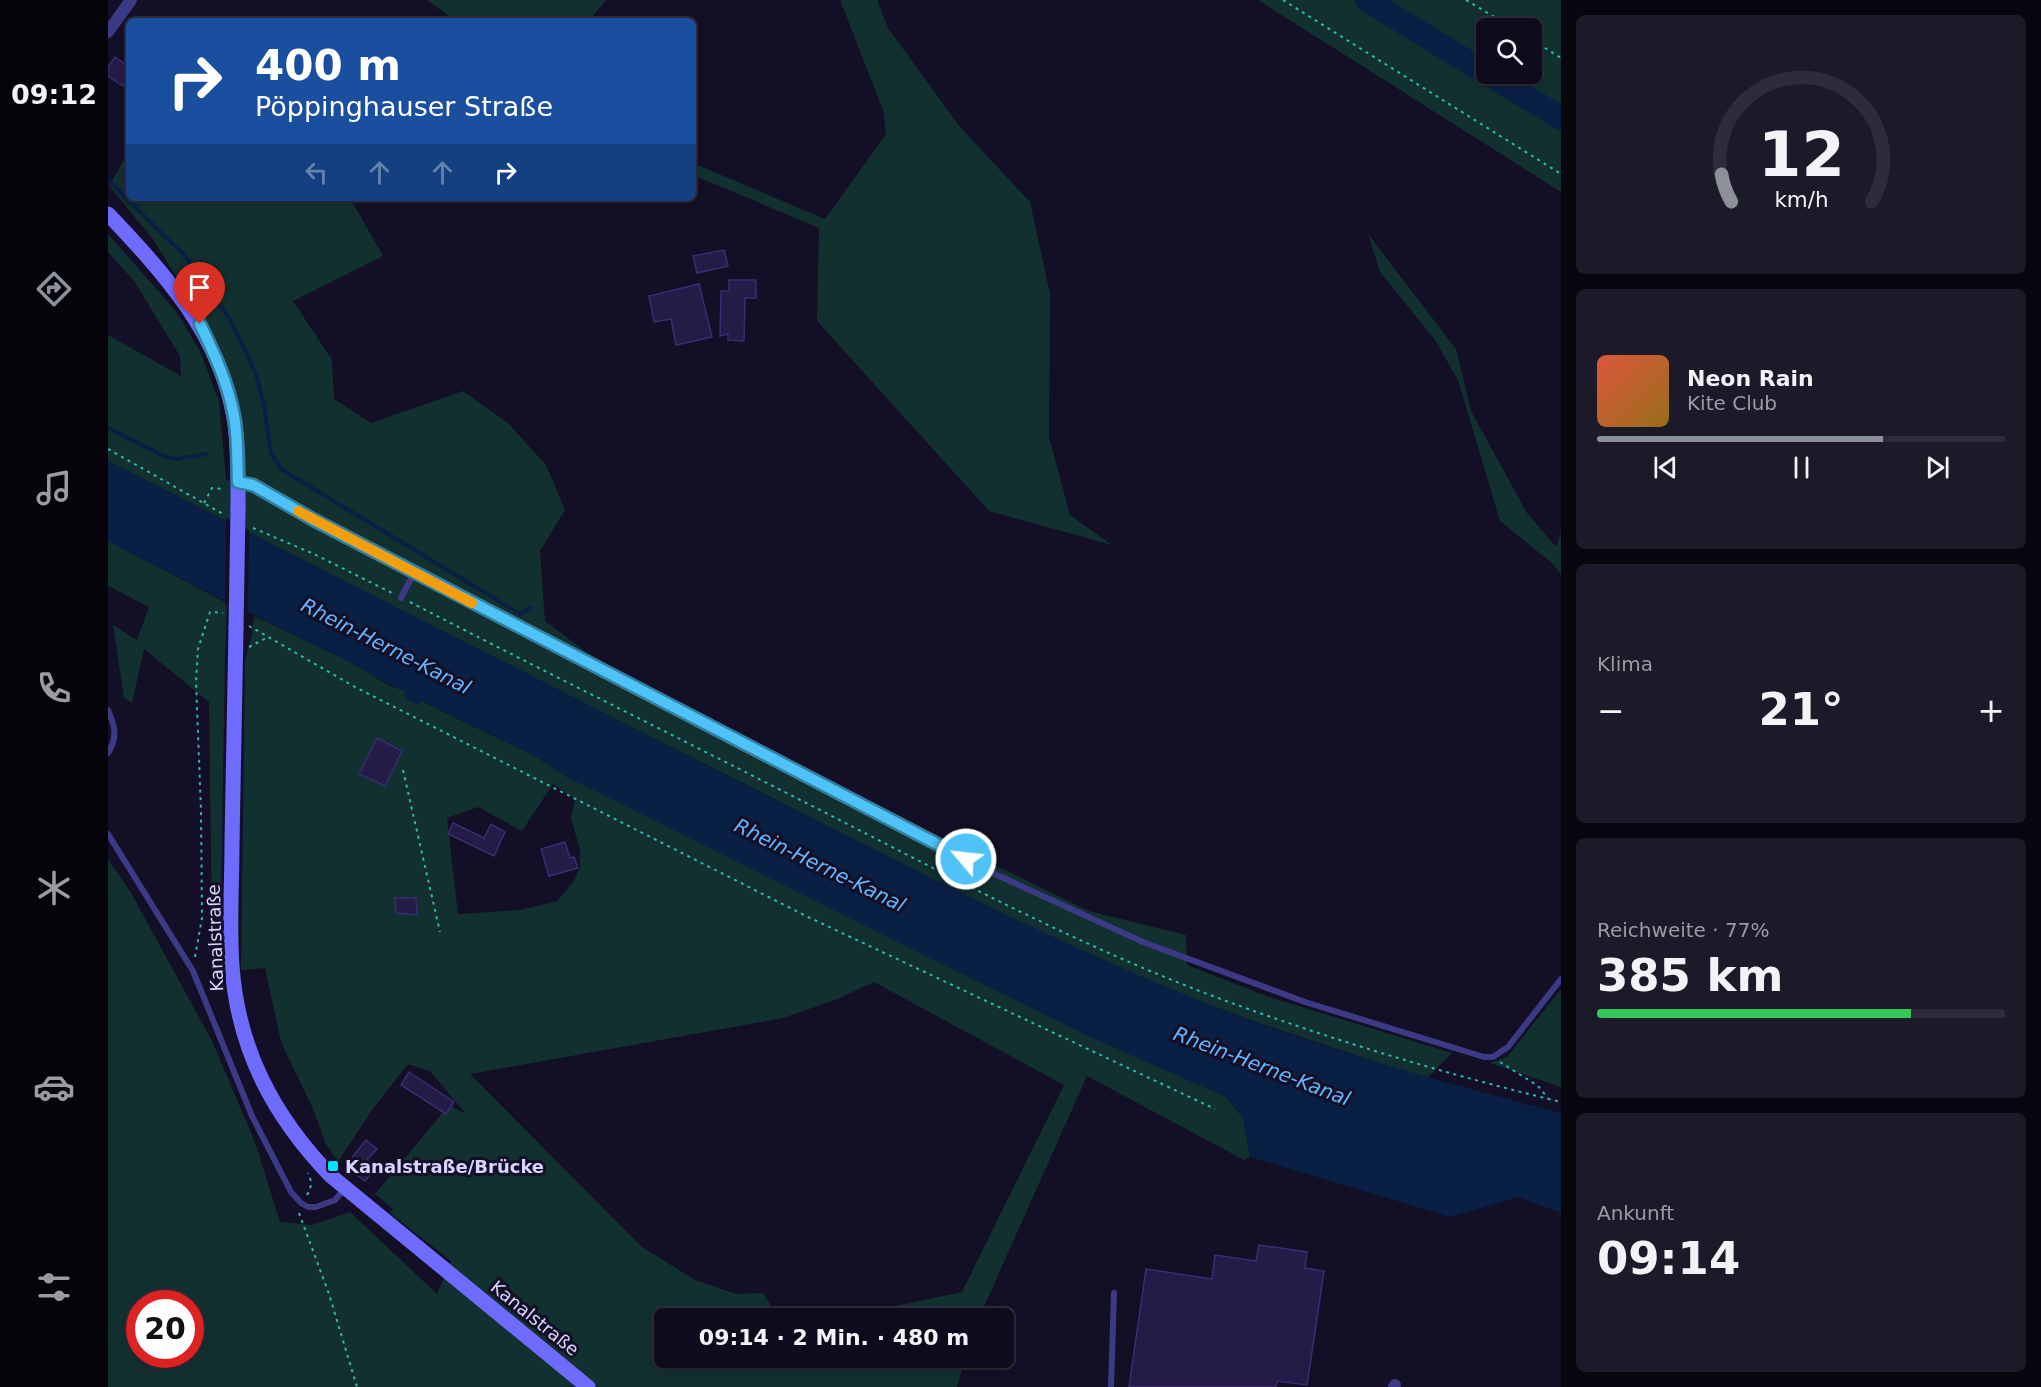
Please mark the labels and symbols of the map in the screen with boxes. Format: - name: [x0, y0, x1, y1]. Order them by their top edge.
- pin: [174, 262, 225, 324]
- water label: Rhein-Herne-Kanal: [297, 593, 475, 699]
- water label: Rhein-Herne-Kanal: [731, 813, 910, 917]
- position arrow: [934, 827, 998, 891]
- street label: Kanalstraße: [203, 884, 227, 992]
- water label: Rhein-Herne-Kanal: [1170, 1021, 1354, 1111]
- place label: Kanalstraße/Brücke: [345, 1156, 544, 1177]
- marker: Kanalstraße/Brücke: [326, 1159, 340, 1173]
- street label: Kanalstraße: [487, 1276, 583, 1360]
- speed limit sign: 20: [126, 1290, 204, 1368]

